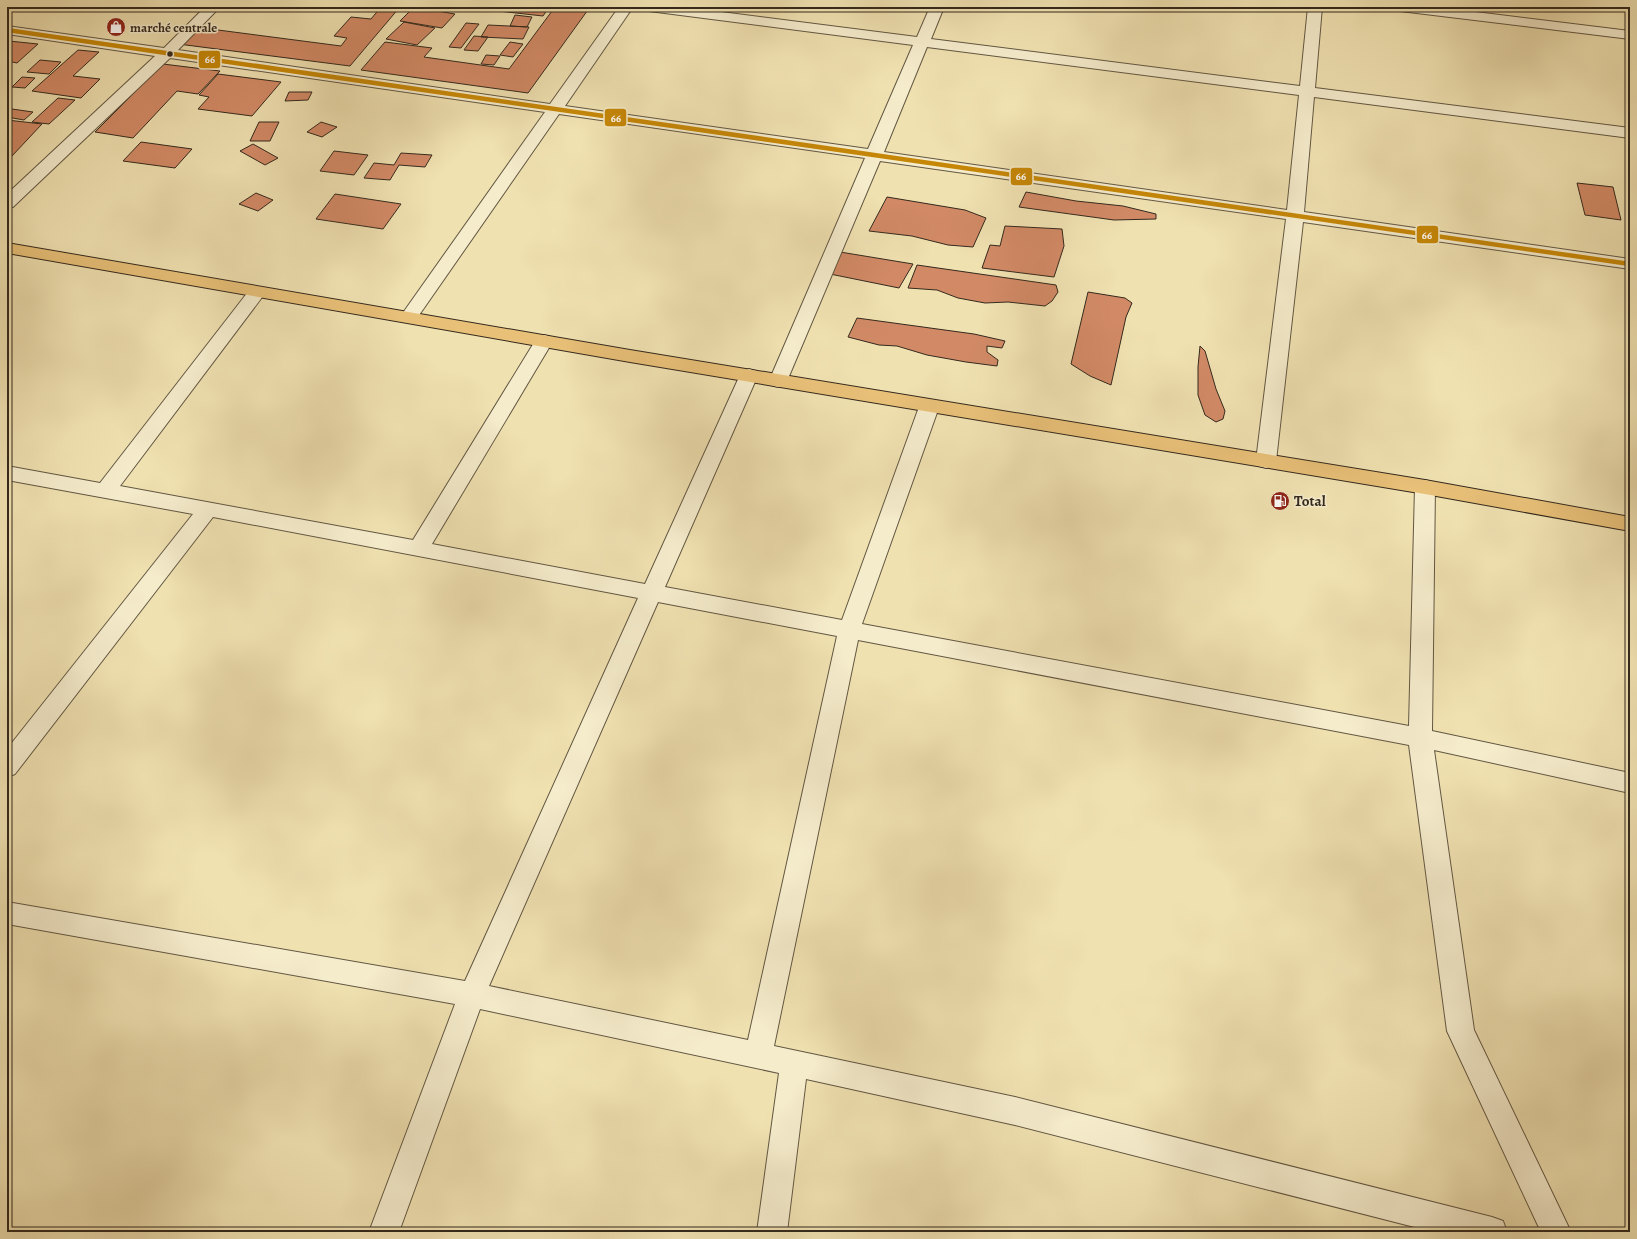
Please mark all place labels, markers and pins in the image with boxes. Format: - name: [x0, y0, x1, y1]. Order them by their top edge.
- shop icon: marché centrale: [105, 16, 127, 38]
- place label: marché centrale: [130, 19, 217, 36]
- unlabelled marker: [165, 49, 175, 59]
- fuel station icon: Total: [1269, 490, 1291, 512]
- place label: Total: [1294, 491, 1326, 511]

